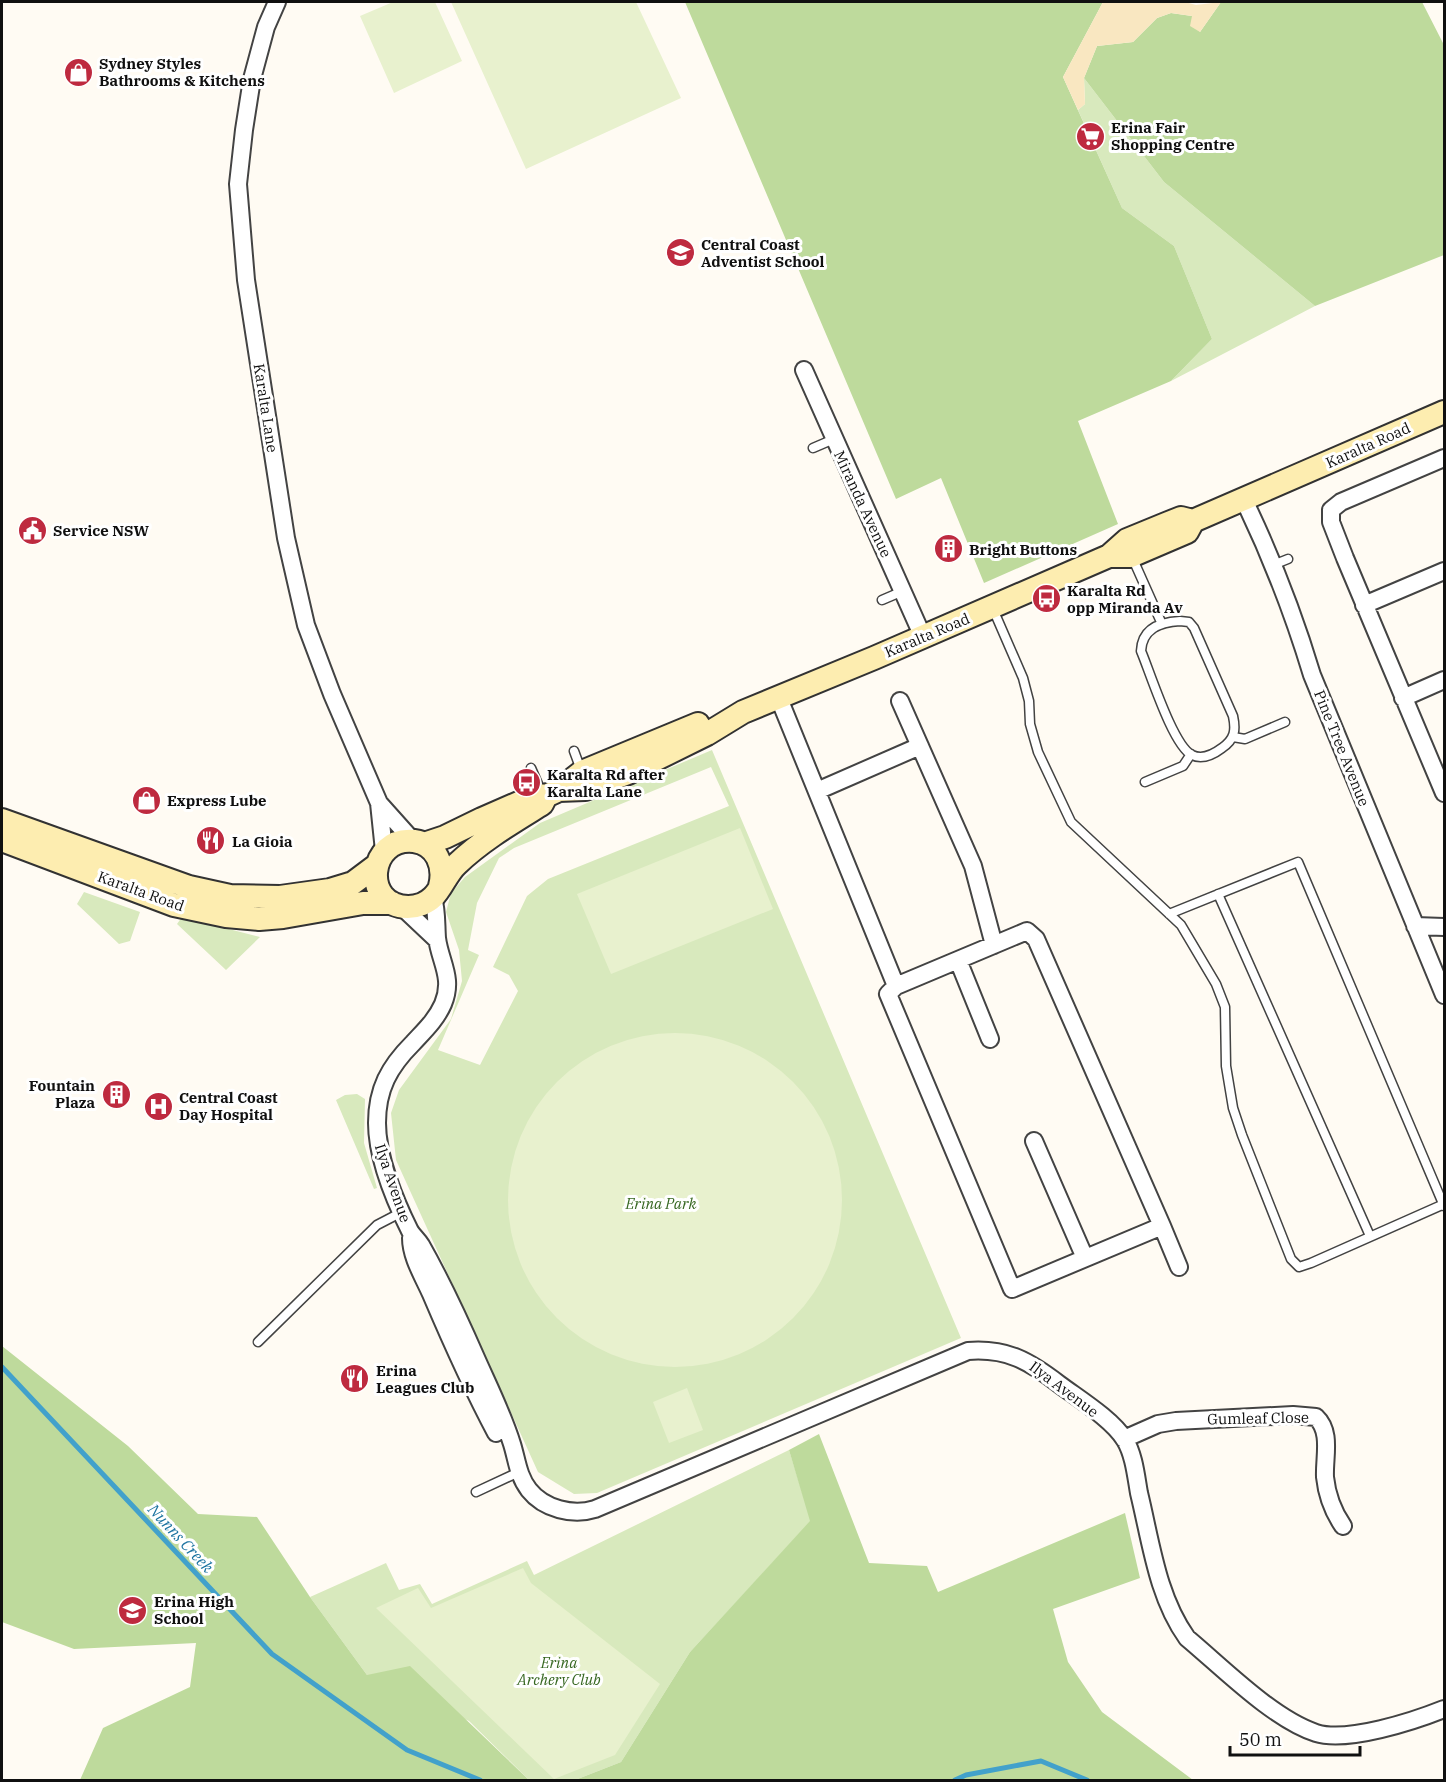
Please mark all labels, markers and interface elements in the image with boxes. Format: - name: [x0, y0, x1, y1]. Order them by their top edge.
- place label: Sydney Styles Bathrooms & Kitchens: [99, 54, 265, 90]
- shop icon: Sydney Styles Bathrooms & Kitchens: [62, 56, 94, 88]
- place label: Erina Fair Shopping Centre: [1111, 118, 1235, 154]
- supermarket icon: Erina Fair Shopping Centre: [1074, 120, 1106, 152]
- place label: Central Coast Adventist School: [701, 235, 825, 271]
- school or university icon: Central Coast Adventist School: [664, 237, 696, 269]
- street label: Karalta Lane: [250, 362, 282, 454]
- street label: Karalta Road: [1323, 418, 1413, 472]
- street label: Miranda Avenue: [830, 448, 896, 560]
- public building icon: Service NSW: [16, 514, 48, 546]
- place label: Service NSW: [53, 521, 149, 540]
- building icon: Bright Buttons: [932, 533, 964, 565]
- place label: Bright Buttons: [969, 540, 1077, 559]
- place label: Karalta Rd opp Miranda Av: [1067, 581, 1183, 617]
- bus stop icon: Karalta Rd opp Miranda Av: [1030, 583, 1062, 615]
- street label: Karalta Road: [882, 609, 972, 661]
- street label: Pine Tree Avenue: [1310, 687, 1374, 809]
- place label: Karalta Rd after Karalta Lane: [547, 765, 666, 801]
- bus stop icon: Karalta Rd after Karalta Lane: [510, 767, 542, 799]
- shop icon: Express Lube: [130, 784, 162, 816]
- place label: Express Lube: [167, 791, 267, 810]
- restaurant icon: La Gioia: [195, 825, 227, 857]
- place label: La Gioia: [232, 832, 293, 851]
- street label: Karalta Road: [95, 867, 187, 915]
- place label: Fountain Plaza: [29, 1076, 95, 1112]
- building icon: Fountain Plaza: [100, 1078, 132, 1110]
- place label: Central Coast Day Hospital: [179, 1088, 278, 1124]
- hospital icon: Central Coast Day Hospital: [142, 1090, 174, 1122]
- street label: Ilya Avenue: [371, 1141, 415, 1225]
- park label: Erina Park: [624, 1194, 697, 1213]
- street label: Ilya Avenue: [1026, 1357, 1102, 1421]
- place label: Erina Leagues Club: [376, 1361, 474, 1397]
- restaurant icon: Erina Leagues Club: [339, 1363, 371, 1395]
- street label: Gumleaf Close: [1207, 1408, 1309, 1428]
- water label: Nunns Creek: [143, 1499, 218, 1577]
- place label: Erina High School: [154, 1592, 234, 1628]
- school or university icon: Erina High School: [117, 1594, 149, 1626]
- park label: Erina Archery Club: [516, 1653, 601, 1689]
- scale bar: [1230, 1719, 1360, 1757]
- text: 50 m: [1239, 1728, 1282, 1751]

